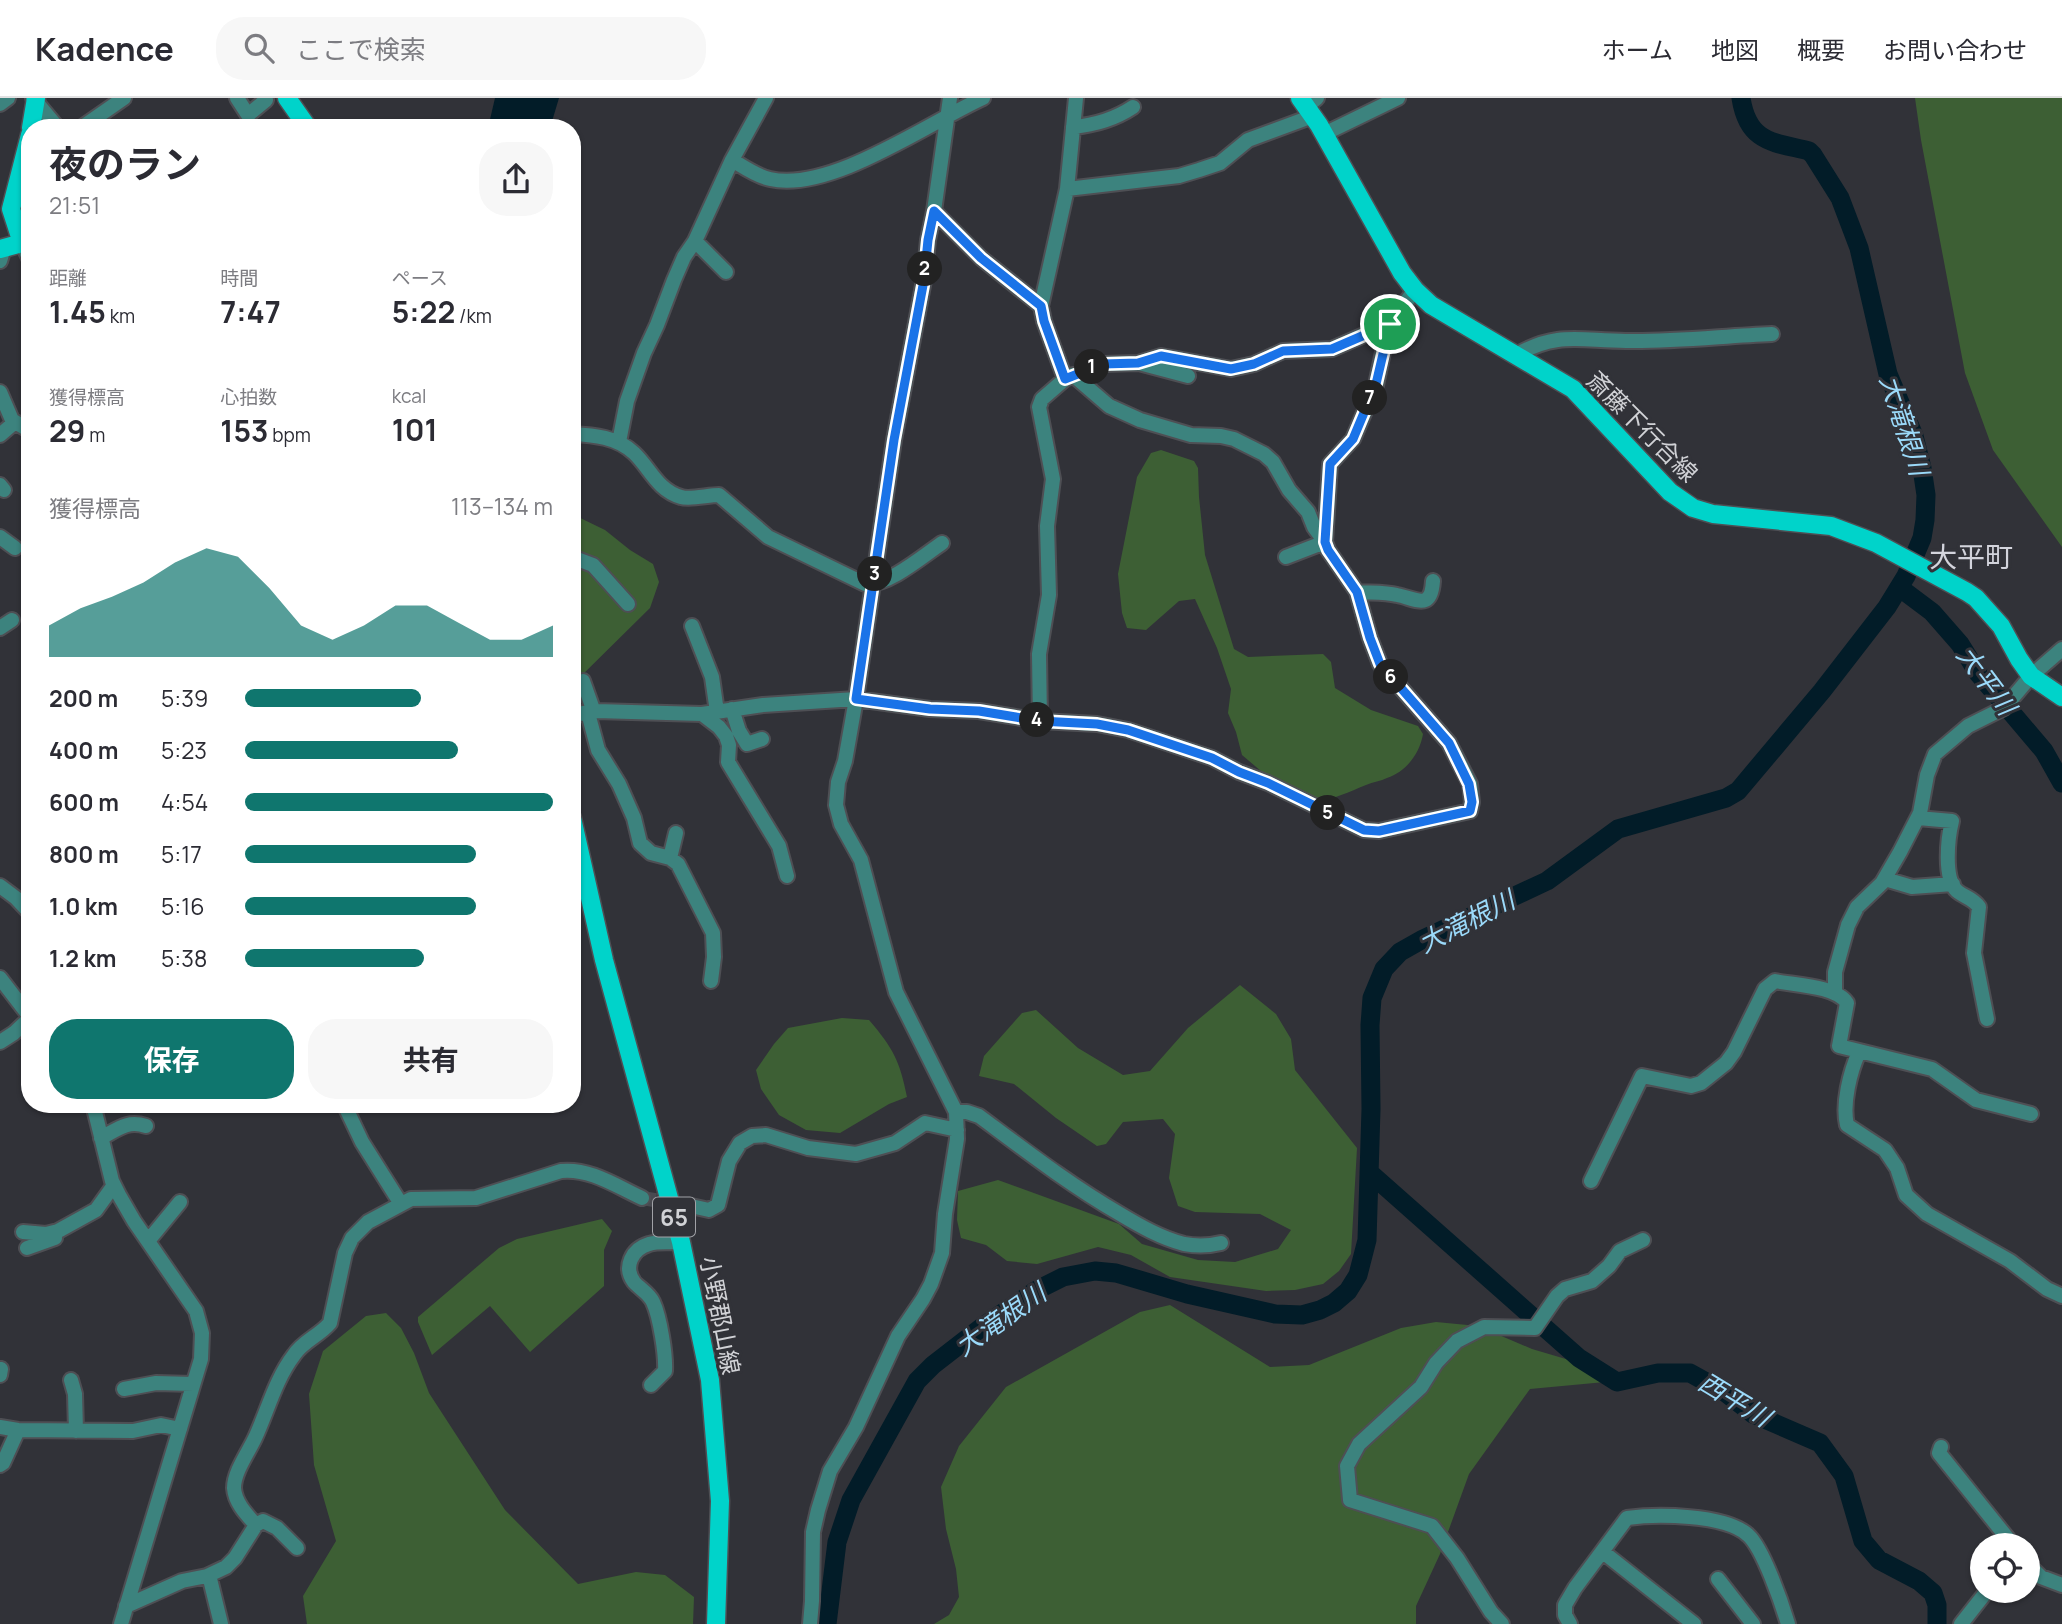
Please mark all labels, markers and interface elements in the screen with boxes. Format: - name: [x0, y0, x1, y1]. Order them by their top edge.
- search box: [216, 17, 706, 80]
- text: Kadence: [35, 26, 174, 71]
- icon: search: [240, 29, 278, 67]
- text: ここで検索: [296, 31, 426, 67]
- text: ホーム: [1602, 33, 1673, 66]
- text: 地図: [1711, 33, 1759, 66]
- text: 概要: [1797, 33, 1845, 66]
- text: お問い合わせ: [1883, 33, 2027, 66]
- text: 夜のラン: [49, 137, 201, 189]
- button: share: [479, 142, 553, 216]
- text: 21:51: [49, 189, 100, 221]
- pin: 2: [908, 252, 942, 286]
- text: 2: [919, 255, 930, 281]
- text: 距離: [49, 265, 87, 291]
- text: 時間: [220, 265, 258, 291]
- text: ペース: [392, 265, 448, 291]
- text: 1.45: [49, 291, 106, 332]
- text: 7:47: [220, 291, 281, 332]
- text: 5:22: [392, 291, 455, 332]
- pin: [1360, 294, 1420, 354]
- text: km: [106, 303, 135, 329]
- text: /km: [455, 303, 492, 329]
- icon: arrive: [1371, 305, 1409, 343]
- pin: 1: [1074, 350, 1110, 384]
- text: 1: [1087, 353, 1096, 379]
- street label: 斎藤下行合線: [1580, 363, 1706, 489]
- water label: 大滝根川: [1872, 370, 1939, 483]
- pin: 7: [1352, 380, 1388, 416]
- text: kcal: [392, 383, 426, 409]
- text: 獲得標高: [49, 384, 125, 410]
- text: 心拍数: [220, 384, 277, 410]
- text: 7: [1364, 384, 1375, 410]
- text: 101: [392, 409, 438, 450]
- text: 29: [49, 410, 86, 451]
- text: 153: [220, 410, 269, 451]
- text: m: [86, 422, 105, 448]
- text: bpm: [269, 422, 311, 448]
- text: 113–134 m: [451, 490, 553, 522]
- text: 獲得標高: [49, 492, 141, 524]
- district label: 大平町: [1929, 537, 2013, 575]
- pin: 3: [858, 556, 892, 592]
- text: 3: [869, 560, 880, 586]
- water label: 大平川: [1949, 638, 2027, 724]
- pin: 6: [1374, 660, 1408, 694]
- text: 6: [1385, 663, 1396, 689]
- text: 200 m: [49, 682, 118, 714]
- text: 5:39: [161, 682, 208, 714]
- pin: 4: [1020, 702, 1054, 738]
- text: 4: [1031, 706, 1042, 732]
- text: 400 m: [49, 734, 119, 766]
- text: 5:23: [161, 734, 207, 766]
- text: 600 m: [49, 786, 119, 818]
- text: 4:54: [161, 786, 208, 818]
- pin: 5: [1310, 796, 1346, 830]
- text: 5: [1322, 799, 1333, 825]
- text: 800 m: [49, 838, 119, 870]
- text: 5:17: [161, 838, 202, 870]
- water label: 大滝根川: [1411, 880, 1523, 961]
- text: 1.0 km: [49, 890, 118, 922]
- text: 5:16: [161, 890, 204, 922]
- text: 1.2 km: [49, 942, 116, 974]
- text: 5:38: [161, 942, 207, 974]
- button: 保存: [49, 1019, 294, 1099]
- button: 共有: [308, 1019, 553, 1099]
- road number: 65: [653, 1198, 695, 1236]
- street label: 小野郡山線: [693, 1253, 749, 1377]
- water label: 大滝根川: [947, 1273, 1055, 1364]
- water label: 西平川: [1692, 1363, 1780, 1436]
- map controls: [1970, 1533, 2040, 1603]
- button: locate: [1970, 1533, 2040, 1603]

